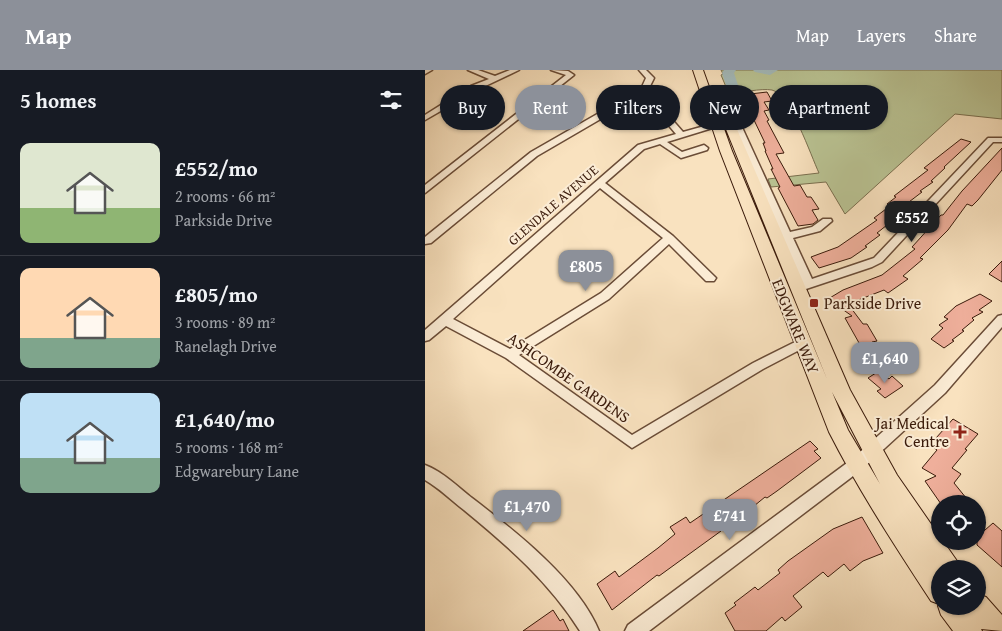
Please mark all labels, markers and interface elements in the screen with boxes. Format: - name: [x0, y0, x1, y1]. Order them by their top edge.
- text: Map: [25, 18, 72, 53]
- text: Map: [796, 22, 829, 49]
- text: Layers: [857, 22, 906, 49]
- text: Share: [934, 22, 977, 49]
- text: 5 homes: [20, 85, 96, 116]
- chip: Buy: [440, 85, 505, 130]
- chip: Rent: [515, 85, 586, 130]
- chip: Filters: [596, 85, 680, 130]
- chip: New: [690, 85, 759, 130]
- chip: Apartment: [769, 85, 888, 130]
- icon: filters: [377, 86, 405, 114]
- text: £552/mo: [175, 153, 258, 184]
- street label: GLENDALE AVENUE: [503, 160, 603, 250]
- icon: home: [60, 163, 120, 223]
- text: 2 rooms · 66 m²: [175, 184, 275, 208]
- pin: £552: [882, 200, 942, 243]
- text: £552: [895, 205, 929, 229]
- text: Parkside Drive: [175, 208, 272, 232]
- pin: £805: [556, 250, 616, 292]
- text: £805: [569, 254, 603, 278]
- street label: EDGWARE WAY: [766, 275, 826, 377]
- text: £805/mo: [175, 279, 258, 310]
- icon: home: [60, 288, 120, 348]
- place label: Parkside Drive: [824, 291, 921, 315]
- marker: Parkside Drive: [808, 297, 820, 309]
- text: 3 rooms · 89 m²: [175, 310, 275, 334]
- street label: ASHCOMBE GARDENS: [503, 326, 635, 428]
- text: Ranelagh Drive: [175, 334, 277, 358]
- pin: £1,640: [844, 342, 926, 384]
- text: £1,640: [862, 346, 908, 370]
- text: £1,640/mo: [175, 404, 275, 435]
- place label: Jai Medical Centre: [874, 411, 950, 453]
- icon: home: [60, 413, 120, 473]
- marker: Jai Medical Centre: [953, 425, 967, 439]
- text: 5 rooms · 168 m²: [175, 435, 283, 459]
- text: Edgwarebury Lane: [175, 459, 299, 483]
- pin: £1,470: [486, 490, 568, 532]
- text: £1,470: [504, 494, 550, 518]
- map controls: [931, 495, 986, 615]
- button: locate: [931, 495, 986, 550]
- pin: £741: [700, 498, 760, 541]
- text: £741: [713, 503, 747, 527]
- button: layers: [931, 560, 986, 615]

